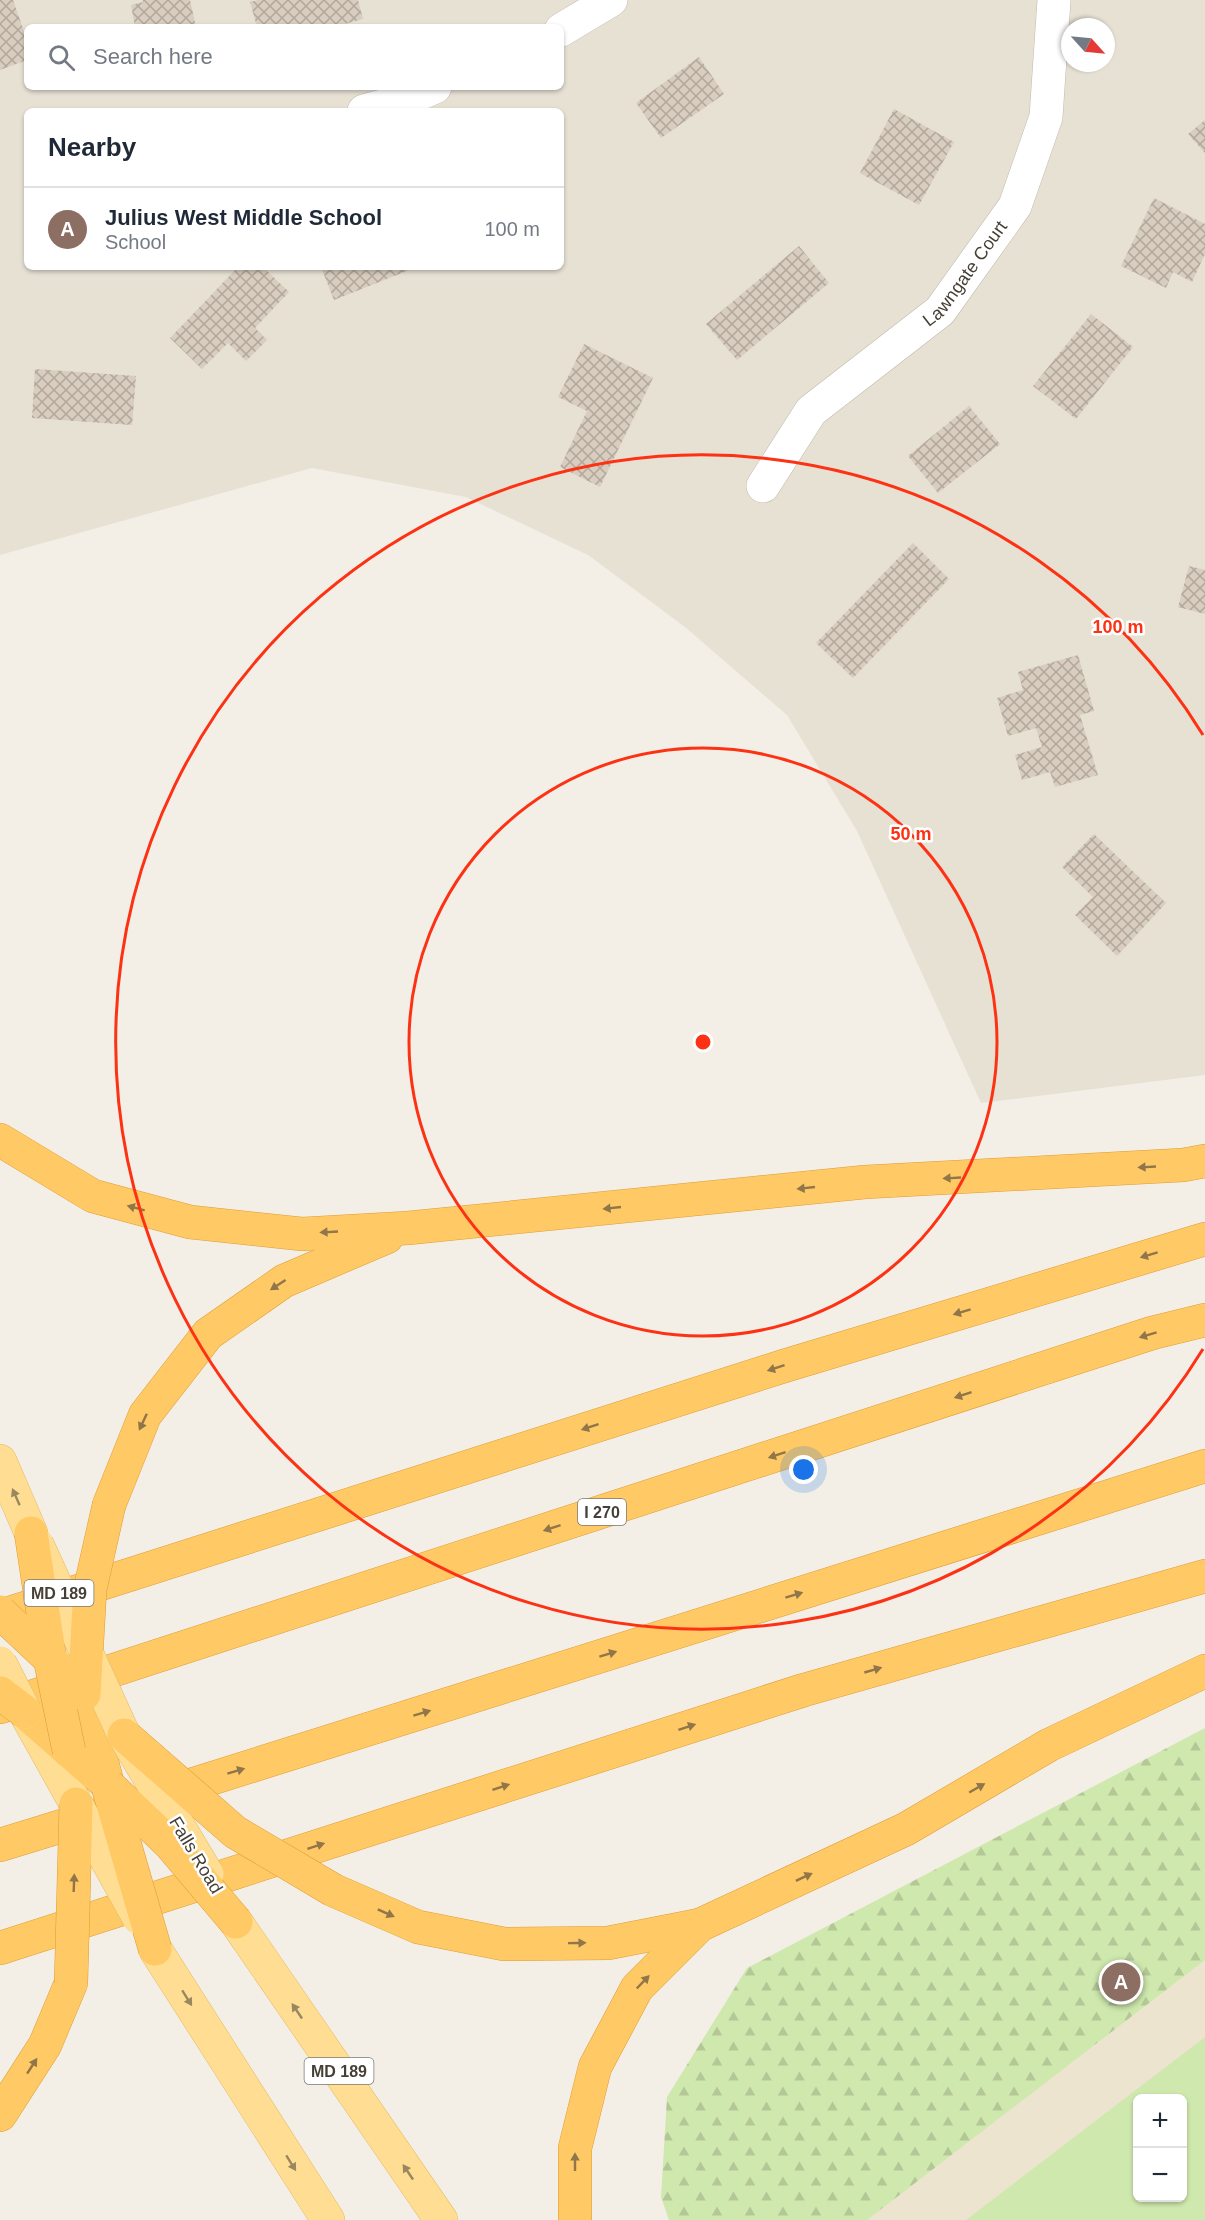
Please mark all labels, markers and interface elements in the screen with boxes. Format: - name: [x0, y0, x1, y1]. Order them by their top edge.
- north arrow: [1061, 18, 1115, 72]
- search box: [24, 24, 564, 90]
- icon: search: [45, 41, 78, 74]
- text: Search here: [93, 44, 213, 69]
- text: Nearby: [48, 132, 136, 162]
- text: Julius West Middle School: [105, 205, 382, 230]
- street label: Lawngate Court: [919, 217, 1011, 330]
- text: A: [60, 218, 75, 240]
- text: 100 m: [484, 218, 540, 240]
- text: School: [105, 231, 166, 253]
- text: 100 m: [1092, 617, 1144, 637]
- text: 50 m: [890, 824, 932, 844]
- centre of rings: [693, 1032, 713, 1052]
- one-way arrow: [1137, 1163, 1156, 1172]
- one-way arrow: [943, 1173, 962, 1182]
- one-way arrow: [797, 1183, 816, 1193]
- one-way arrow: [127, 1202, 146, 1212]
- one-way arrow: [603, 1203, 622, 1213]
- one-way arrow: [319, 1228, 338, 1237]
- one-way arrow: [1140, 1251, 1158, 1260]
- one-way arrow: [270, 1280, 286, 1291]
- one-way arrow: [953, 1308, 971, 1317]
- one-way arrow: [1139, 1331, 1157, 1340]
- one-way arrow: [767, 1364, 785, 1373]
- one-way arrow: [954, 1390, 972, 1400]
- one-way arrow: [138, 1414, 148, 1432]
- one-way arrow: [581, 1423, 599, 1433]
- one-way arrow: [768, 1450, 786, 1460]
- your location: [789, 1455, 818, 1484]
- one-way arrow: [10, 1488, 20, 1506]
- road number: I 270: [578, 1499, 626, 1525]
- one-way arrow: [543, 1524, 561, 1533]
- road number: MD 189: [25, 1580, 94, 1606]
- one-way arrow: [785, 1590, 803, 1600]
- one-way arrow: [599, 1649, 617, 1658]
- one-way arrow: [865, 1665, 883, 1674]
- one-way arrow: [413, 1707, 431, 1717]
- one-way arrow: [678, 1722, 696, 1732]
- one-way arrow: [227, 1766, 245, 1775]
- one-way arrow: [492, 1782, 510, 1791]
- one-way arrow: [969, 1782, 985, 1793]
- street label: Falls Road: [165, 1813, 227, 1897]
- one-way arrow: [307, 1841, 325, 1851]
- one-way arrow: [795, 1872, 812, 1881]
- one-way arrow: [69, 1873, 79, 1892]
- one-way arrow: [378, 1909, 395, 1918]
- one-way arrow: [567, 1938, 586, 1948]
- pin: A: [1102, 1960, 1140, 2004]
- one-way arrow: [636, 1975, 650, 1990]
- one-way arrow: [181, 1990, 192, 2006]
- one-way arrow: [292, 2003, 303, 2019]
- one-way arrow: [26, 2058, 37, 2074]
- road number: MD 189: [304, 2058, 374, 2084]
- map controls: [1133, 2094, 1187, 2202]
- button: +: [1133, 2094, 1187, 2148]
- button: −: [1133, 2148, 1187, 2202]
- one-way arrow: [570, 2152, 580, 2171]
- one-way arrow: [286, 2154, 297, 2171]
- one-way arrow: [402, 2164, 414, 2180]

